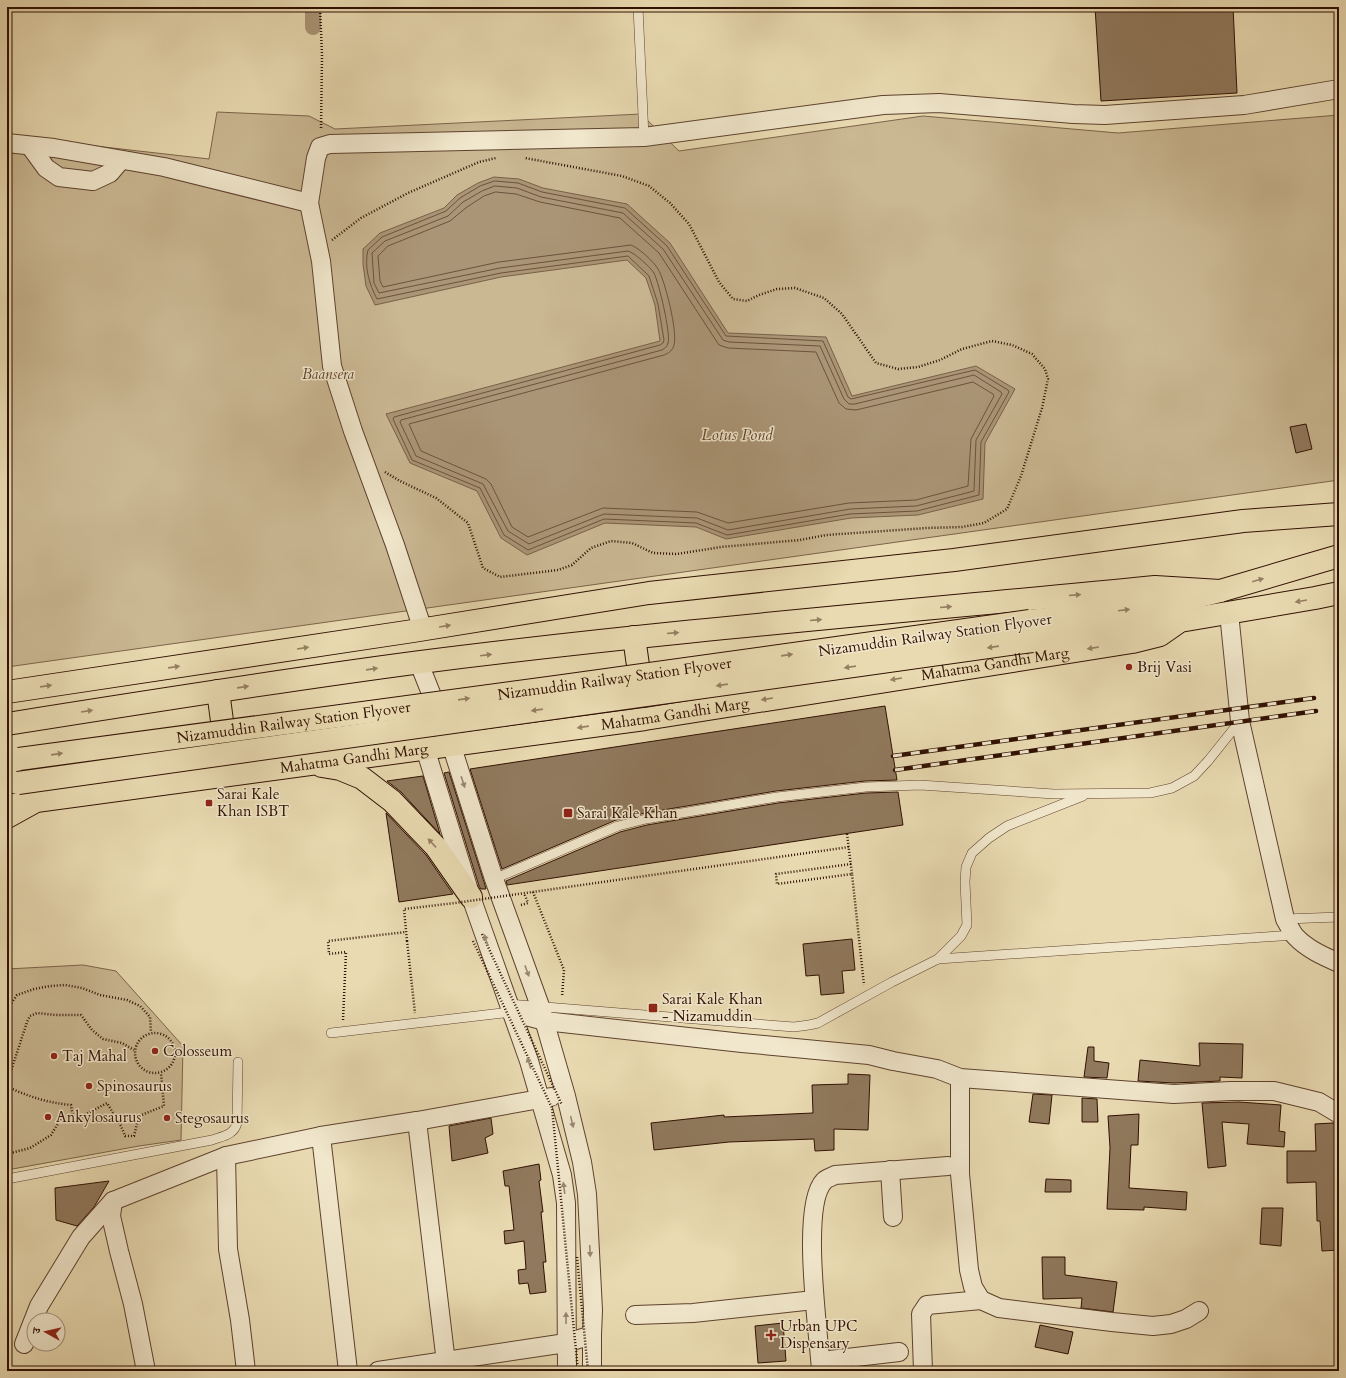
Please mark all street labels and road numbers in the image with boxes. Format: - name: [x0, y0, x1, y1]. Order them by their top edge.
- street label: Nizamuddin Railway Station Flyover: [817, 609, 1054, 661]
- street label: Mahatma Gandhi Marg: [920, 642, 1071, 685]
- street label: Nizamuddin Railway Station Flyover: [496, 653, 733, 705]
- street label: Mahatma Gandhi Marg: [600, 693, 751, 735]
- street label: Nizamuddin Railway Station Flyover: [175, 697, 412, 748]
- street label: Mahatma Gandhi Marg: [279, 738, 430, 778]

